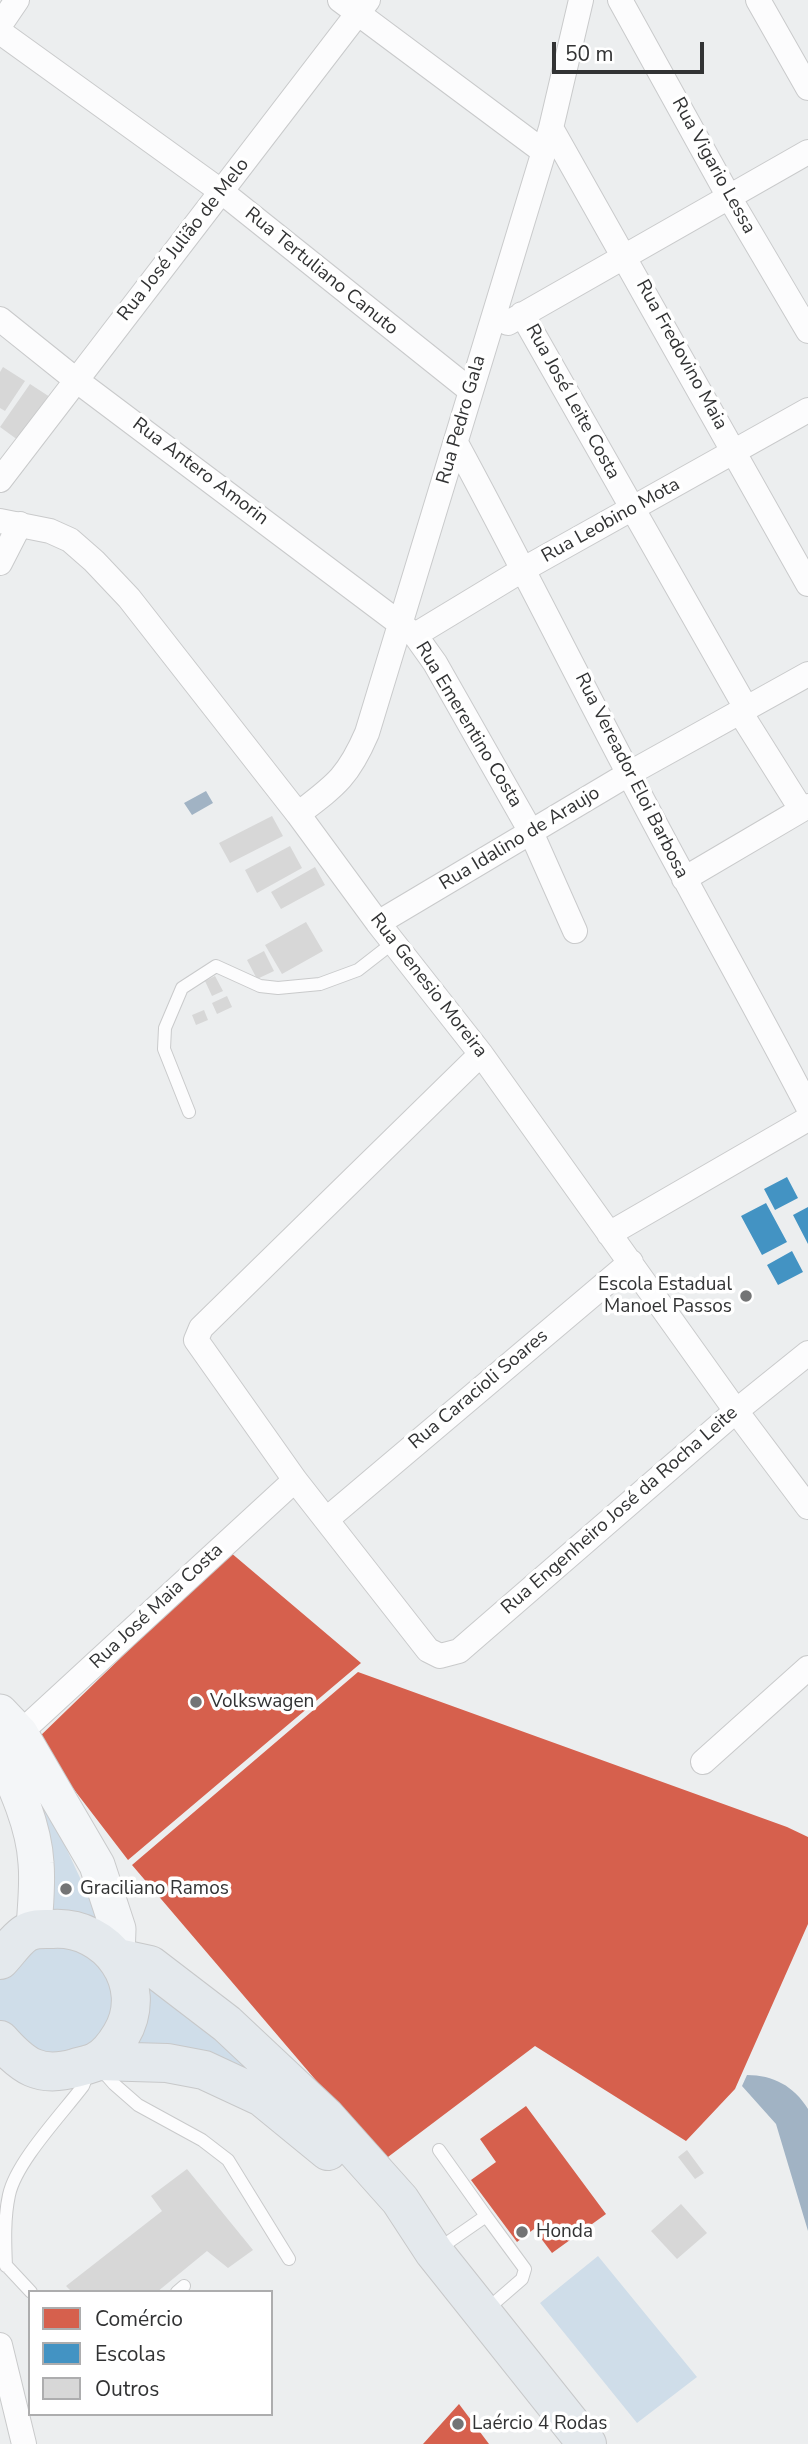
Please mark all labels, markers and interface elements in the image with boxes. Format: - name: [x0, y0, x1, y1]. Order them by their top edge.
- scale bar: [556, 28, 708, 72]
- text: 50 m: [565, 40, 614, 68]
- street label: Rua Vigario Lessa: [666, 94, 760, 238]
- street label: Rua José Julião de Melo: [113, 154, 255, 326]
- street label: Rua Tertuliano Canuto: [240, 203, 402, 341]
- street label: Rua Fredovino Maia: [630, 276, 732, 434]
- street label: Rua José Leite Costa: [520, 320, 624, 484]
- street label: Rua Pedro Gala: [433, 353, 491, 487]
- street label: Rua Antero Amorin: [127, 413, 273, 531]
- street label: Rua Leobino Mota: [538, 474, 684, 568]
- street label: Rua Emerentino Costa: [410, 638, 526, 812]
- street label: Rua Vereador Eloi Barbosa: [569, 669, 693, 883]
- street label: Rua Idalino de Araujo: [436, 782, 604, 896]
- street label: Rua Genesio Moreira: [365, 909, 491, 1063]
- place label: Escola Estadual Manoel Passos: [598, 1274, 732, 1318]
- marker: Escola Estadual Manoel Passos: [738, 1288, 754, 1304]
- street label: Rua Caracioli Soares: [405, 1325, 553, 1455]
- street label: Rua Engenheiro José da Rocha Leite: [497, 1402, 743, 1620]
- street label: Rua José Maia Costa: [86, 1540, 228, 1674]
- place label: Volkswagen: [210, 1691, 314, 1713]
- marker: Volkswagen: [188, 1694, 204, 1710]
- place label: Graciliano Ramos: [80, 1878, 229, 1900]
- marker: Graciliano Ramos: [58, 1881, 74, 1897]
- place label: Honda: [536, 2221, 593, 2243]
- marker: Honda: [514, 2224, 530, 2240]
- legend: [28, 2290, 273, 2416]
- text: Comércio: [95, 2305, 183, 2333]
- text: Escolas: [95, 2340, 166, 2368]
- text: Outros: [95, 2375, 159, 2403]
- place label: Laércio 4 Rodas: [472, 2413, 607, 2435]
- marker: Laércio 4 Rodas: [450, 2416, 466, 2432]

